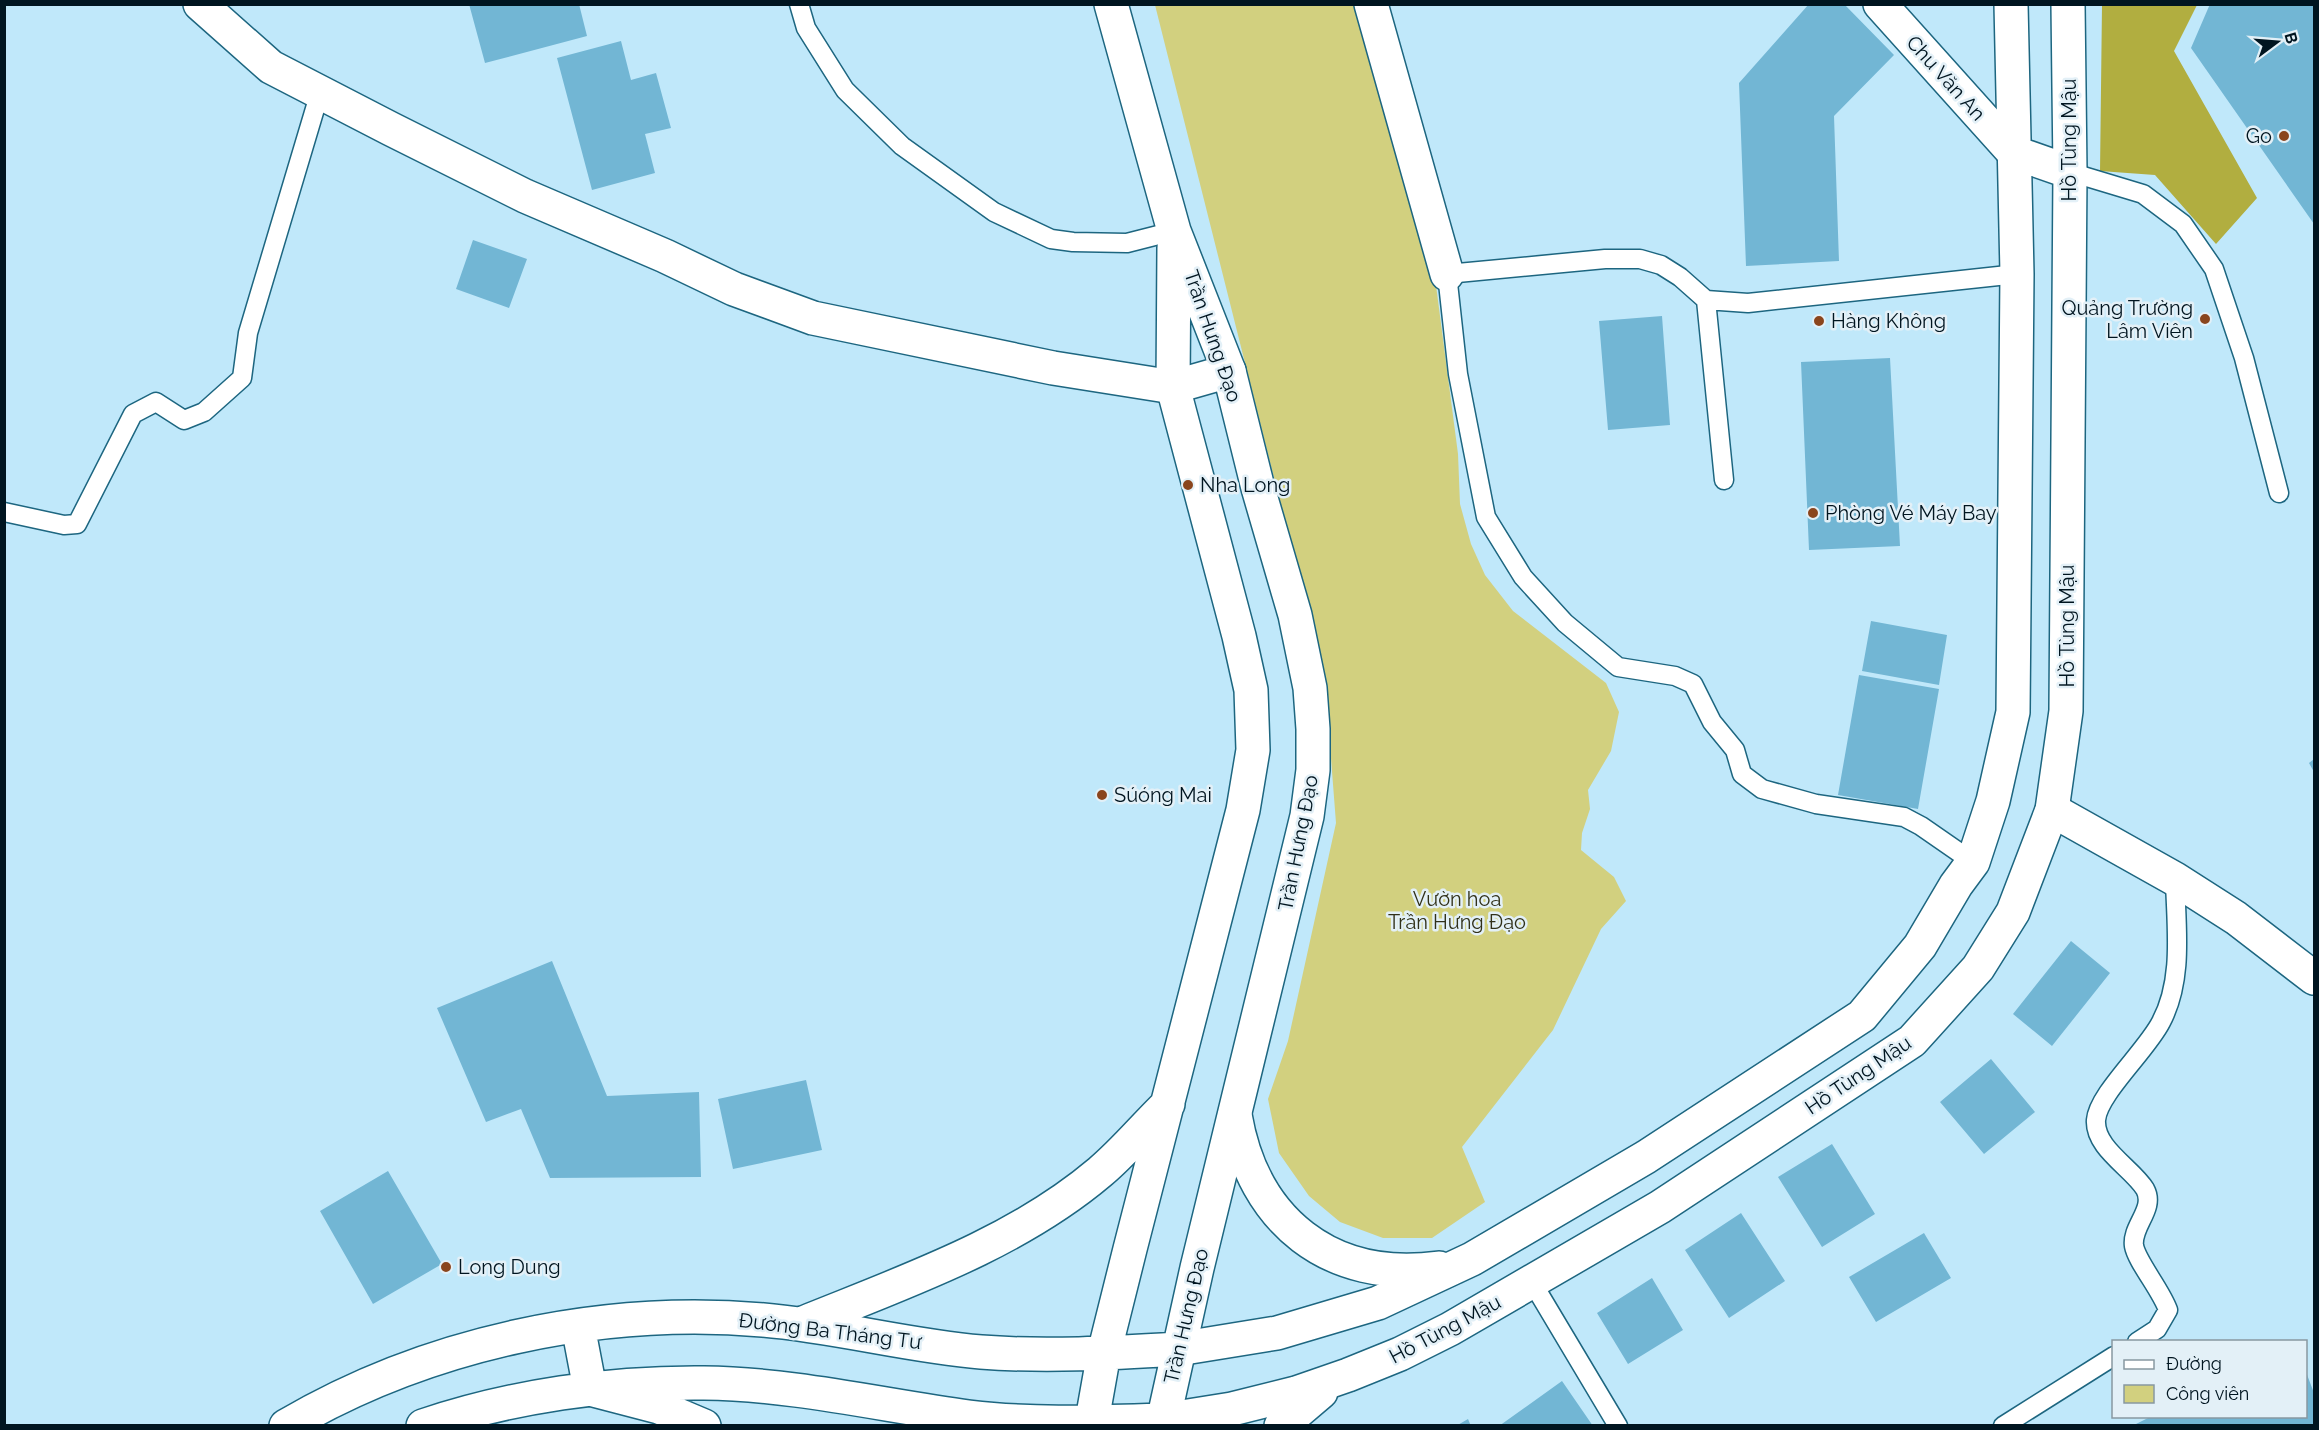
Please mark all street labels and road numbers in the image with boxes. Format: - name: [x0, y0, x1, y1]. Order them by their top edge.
- street label: Chu Văn An: [1901, 30, 1991, 126]
- street label: Hồ Tùng Mậu: [2057, 78, 2081, 202]
- street label: Trần Hưng Đạo: [1179, 267, 1247, 405]
- street label: Hồ Tùng Mậu: [2055, 564, 2079, 688]
- street label: Trần Hưng Đạo: [1273, 773, 1323, 913]
- street label: Hồ Tùng Mậu: [1800, 1031, 1916, 1119]
- street label: Trần Hưng Đạo: [1159, 1246, 1213, 1386]
- street label: Hồ Tùng Mậu: [1385, 1290, 1505, 1368]
- street label: Đường Ba Tháng Tư: [738, 1308, 924, 1354]

